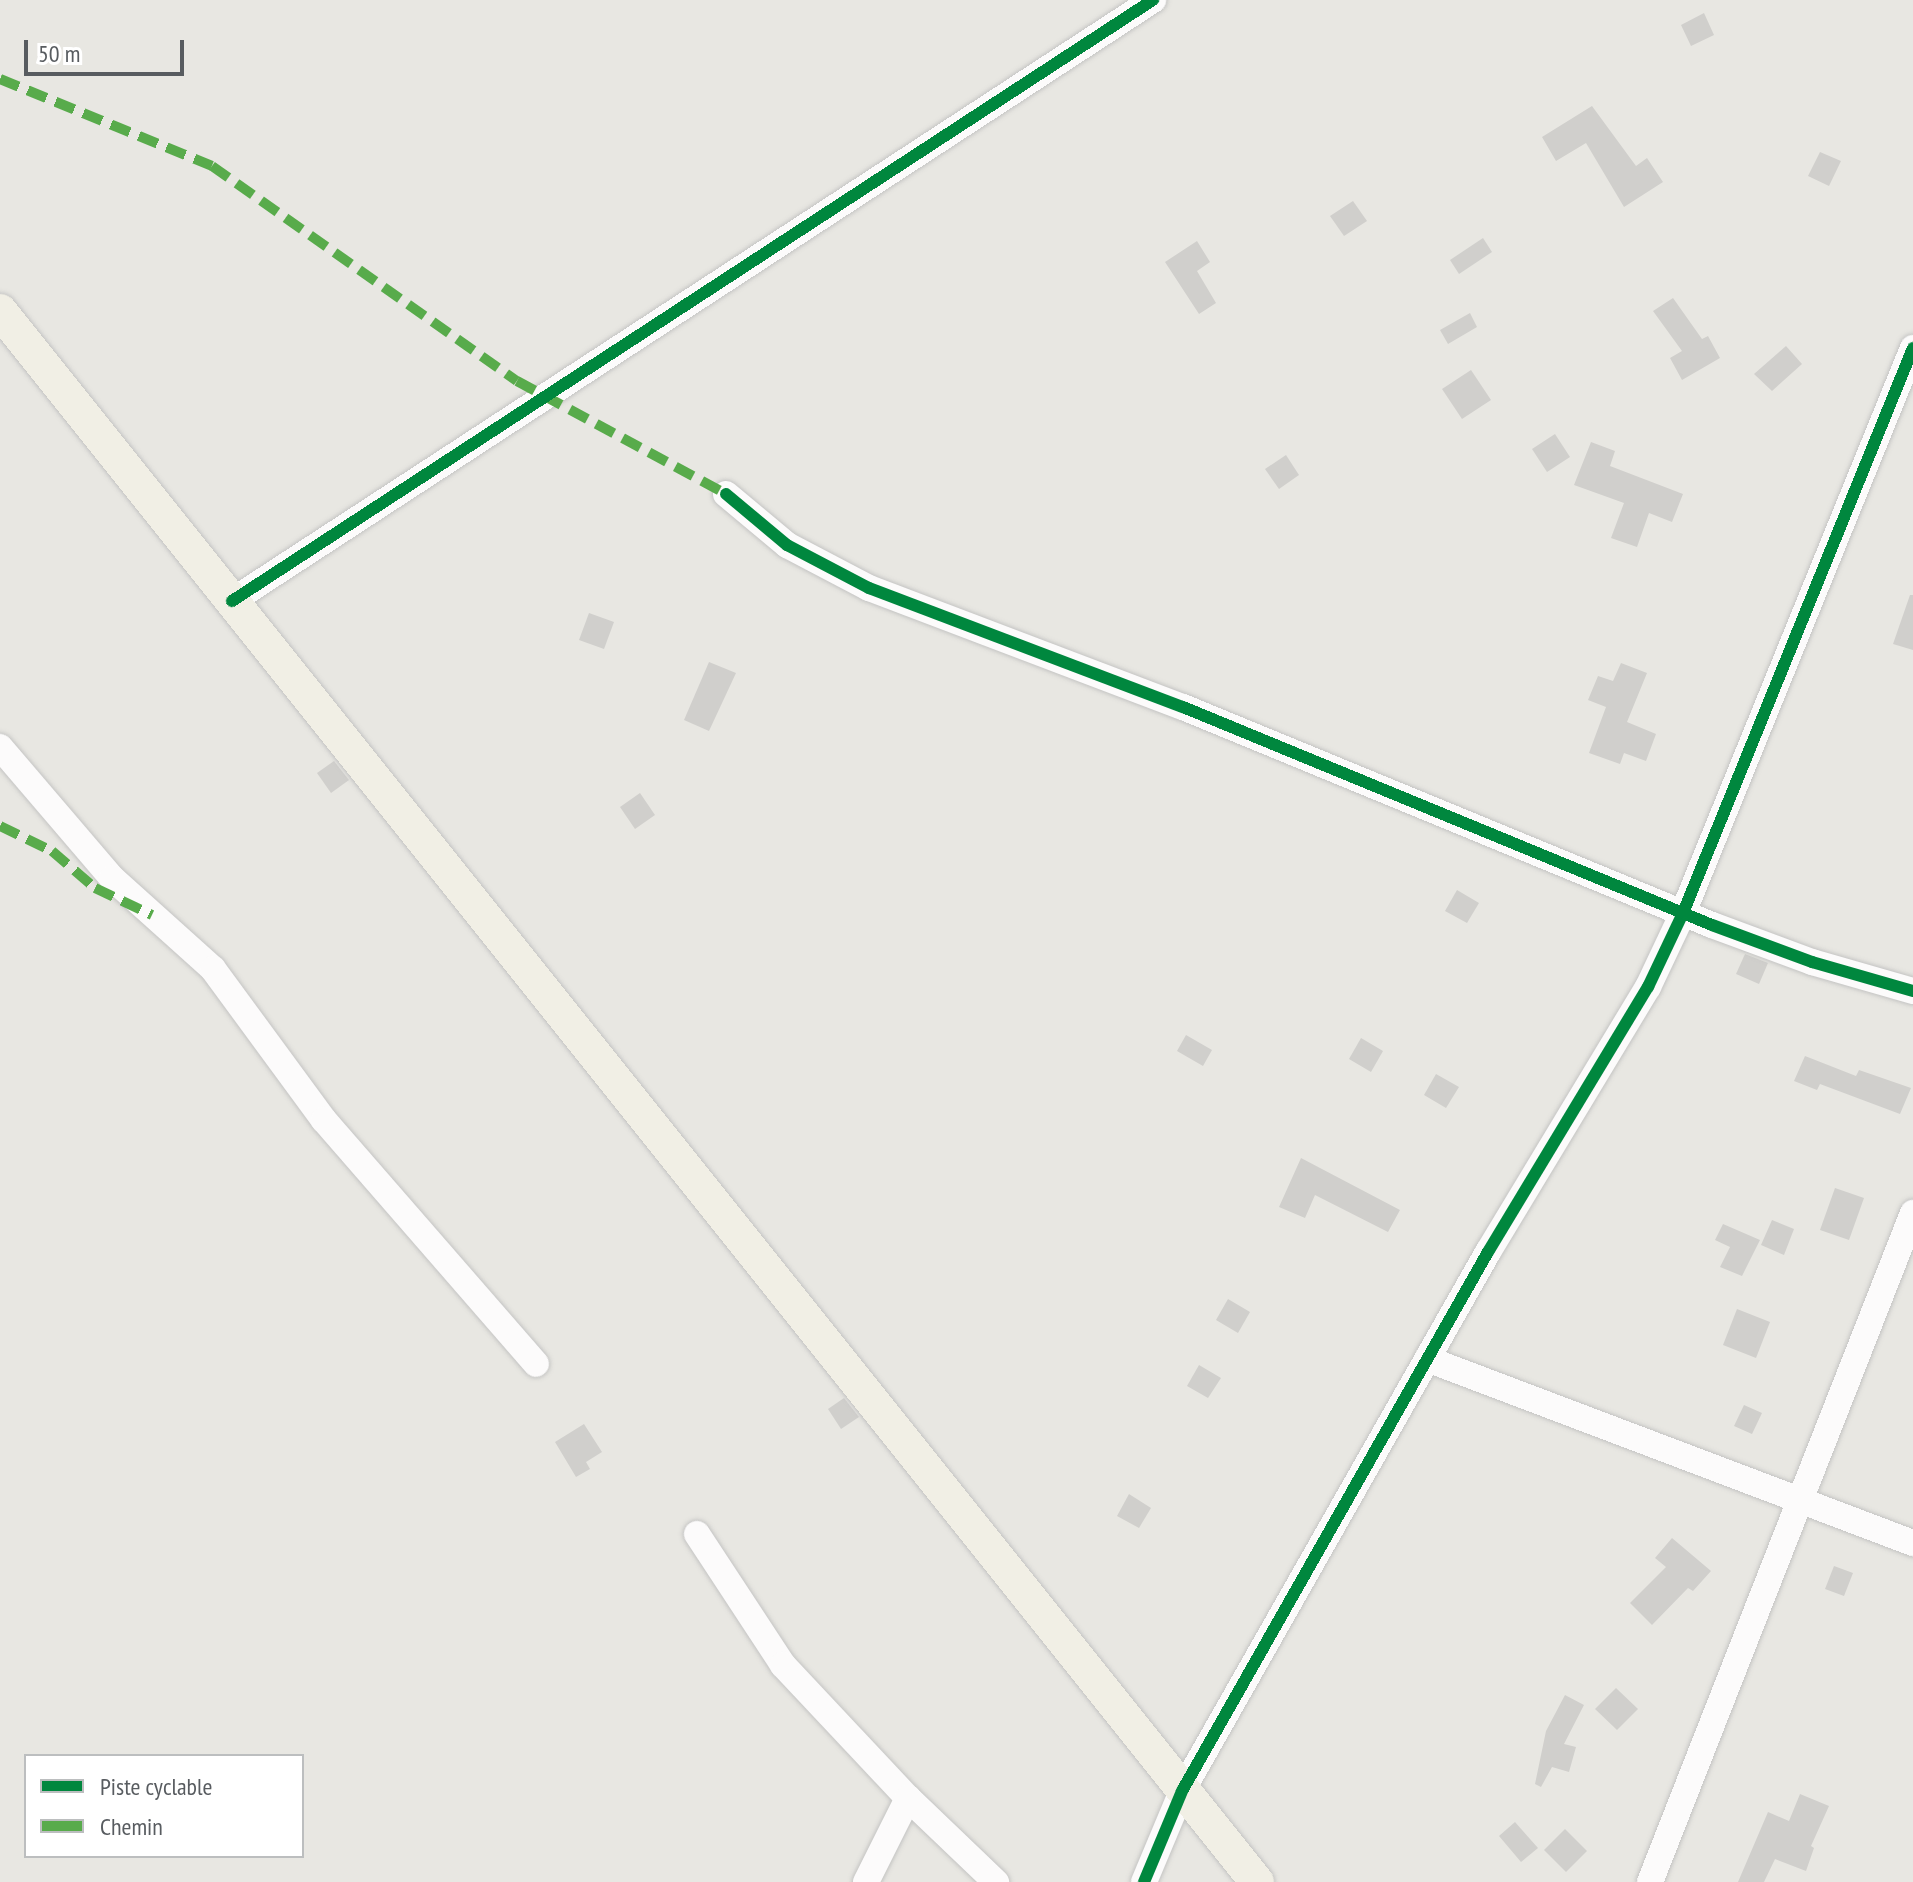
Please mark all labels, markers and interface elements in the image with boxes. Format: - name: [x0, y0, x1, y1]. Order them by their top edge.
- scale bar: [28, 24, 188, 74]
- text: 50 m: [38, 38, 80, 69]
- legend: [24, 1754, 304, 1858]
- text: Piste cyclable: [100, 1771, 213, 1802]
- text: Chemin: [100, 1811, 163, 1842]

